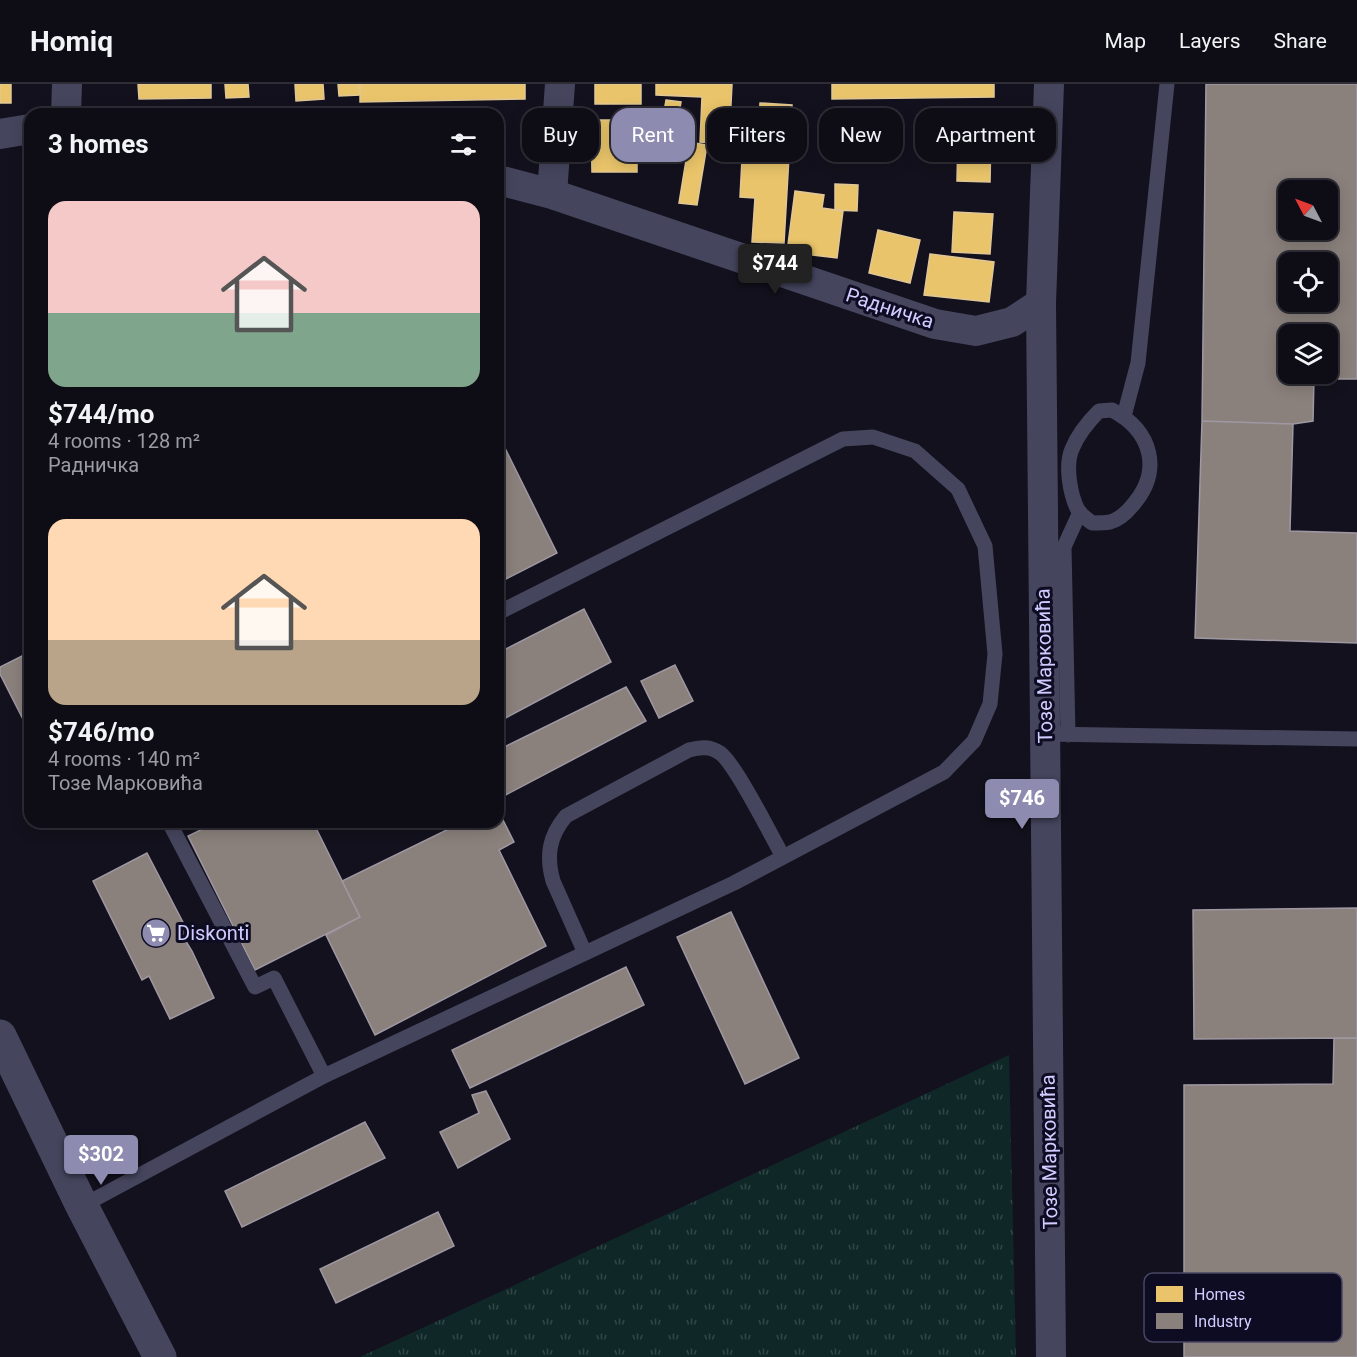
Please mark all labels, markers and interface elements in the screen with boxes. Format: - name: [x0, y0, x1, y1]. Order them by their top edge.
- text: Homiq: [30, 25, 113, 58]
- text: Map: [1104, 29, 1146, 53]
- text: Layers: [1179, 29, 1240, 53]
- text: Share: [1273, 29, 1327, 53]
- chip: Buy: [522, 108, 599, 162]
- chip: Rent: [611, 108, 695, 162]
- chip: Filters: [707, 108, 807, 162]
- chip: New: [819, 108, 903, 162]
- chip: Apartment: [915, 108, 1056, 162]
- icon: filters: [447, 128, 480, 161]
- text: 3 homes: [48, 129, 149, 159]
- north arrow: [1278, 180, 1338, 240]
- map controls: [1278, 180, 1338, 384]
- icon: home: [210, 240, 318, 348]
- pin: $744: [739, 244, 811, 295]
- text: $744: [752, 251, 798, 275]
- button: locate: [1278, 252, 1338, 312]
- street label: Радничка: [843, 283, 937, 333]
- button: layers: [1278, 324, 1338, 384]
- text: $744/mo: [48, 399, 155, 429]
- text: 4 rooms · 128 m²: [48, 429, 200, 453]
- text: Радничка: [48, 453, 139, 477]
- icon: home: [210, 558, 318, 666]
- street label: Тозе Марковића: [1031, 588, 1057, 744]
- text: $746/mo: [48, 717, 155, 747]
- text: 4 rooms · 140 m²: [48, 747, 200, 771]
- text: Тозе Марковића: [48, 771, 203, 795]
- pin: $746: [986, 779, 1058, 830]
- text: $746: [999, 786, 1045, 810]
- supermarket icon: Diskonti: [140, 917, 172, 949]
- place label: Diskonti: [177, 921, 249, 945]
- street label: Тозе Марковића: [1036, 1074, 1062, 1230]
- pin: $302: [65, 1135, 137, 1186]
- text: $302: [78, 1142, 124, 1166]
- legend: [1144, 1273, 1342, 1342]
- text: Homes: [1194, 1285, 1245, 1304]
- text: Industry: [1194, 1312, 1252, 1331]

